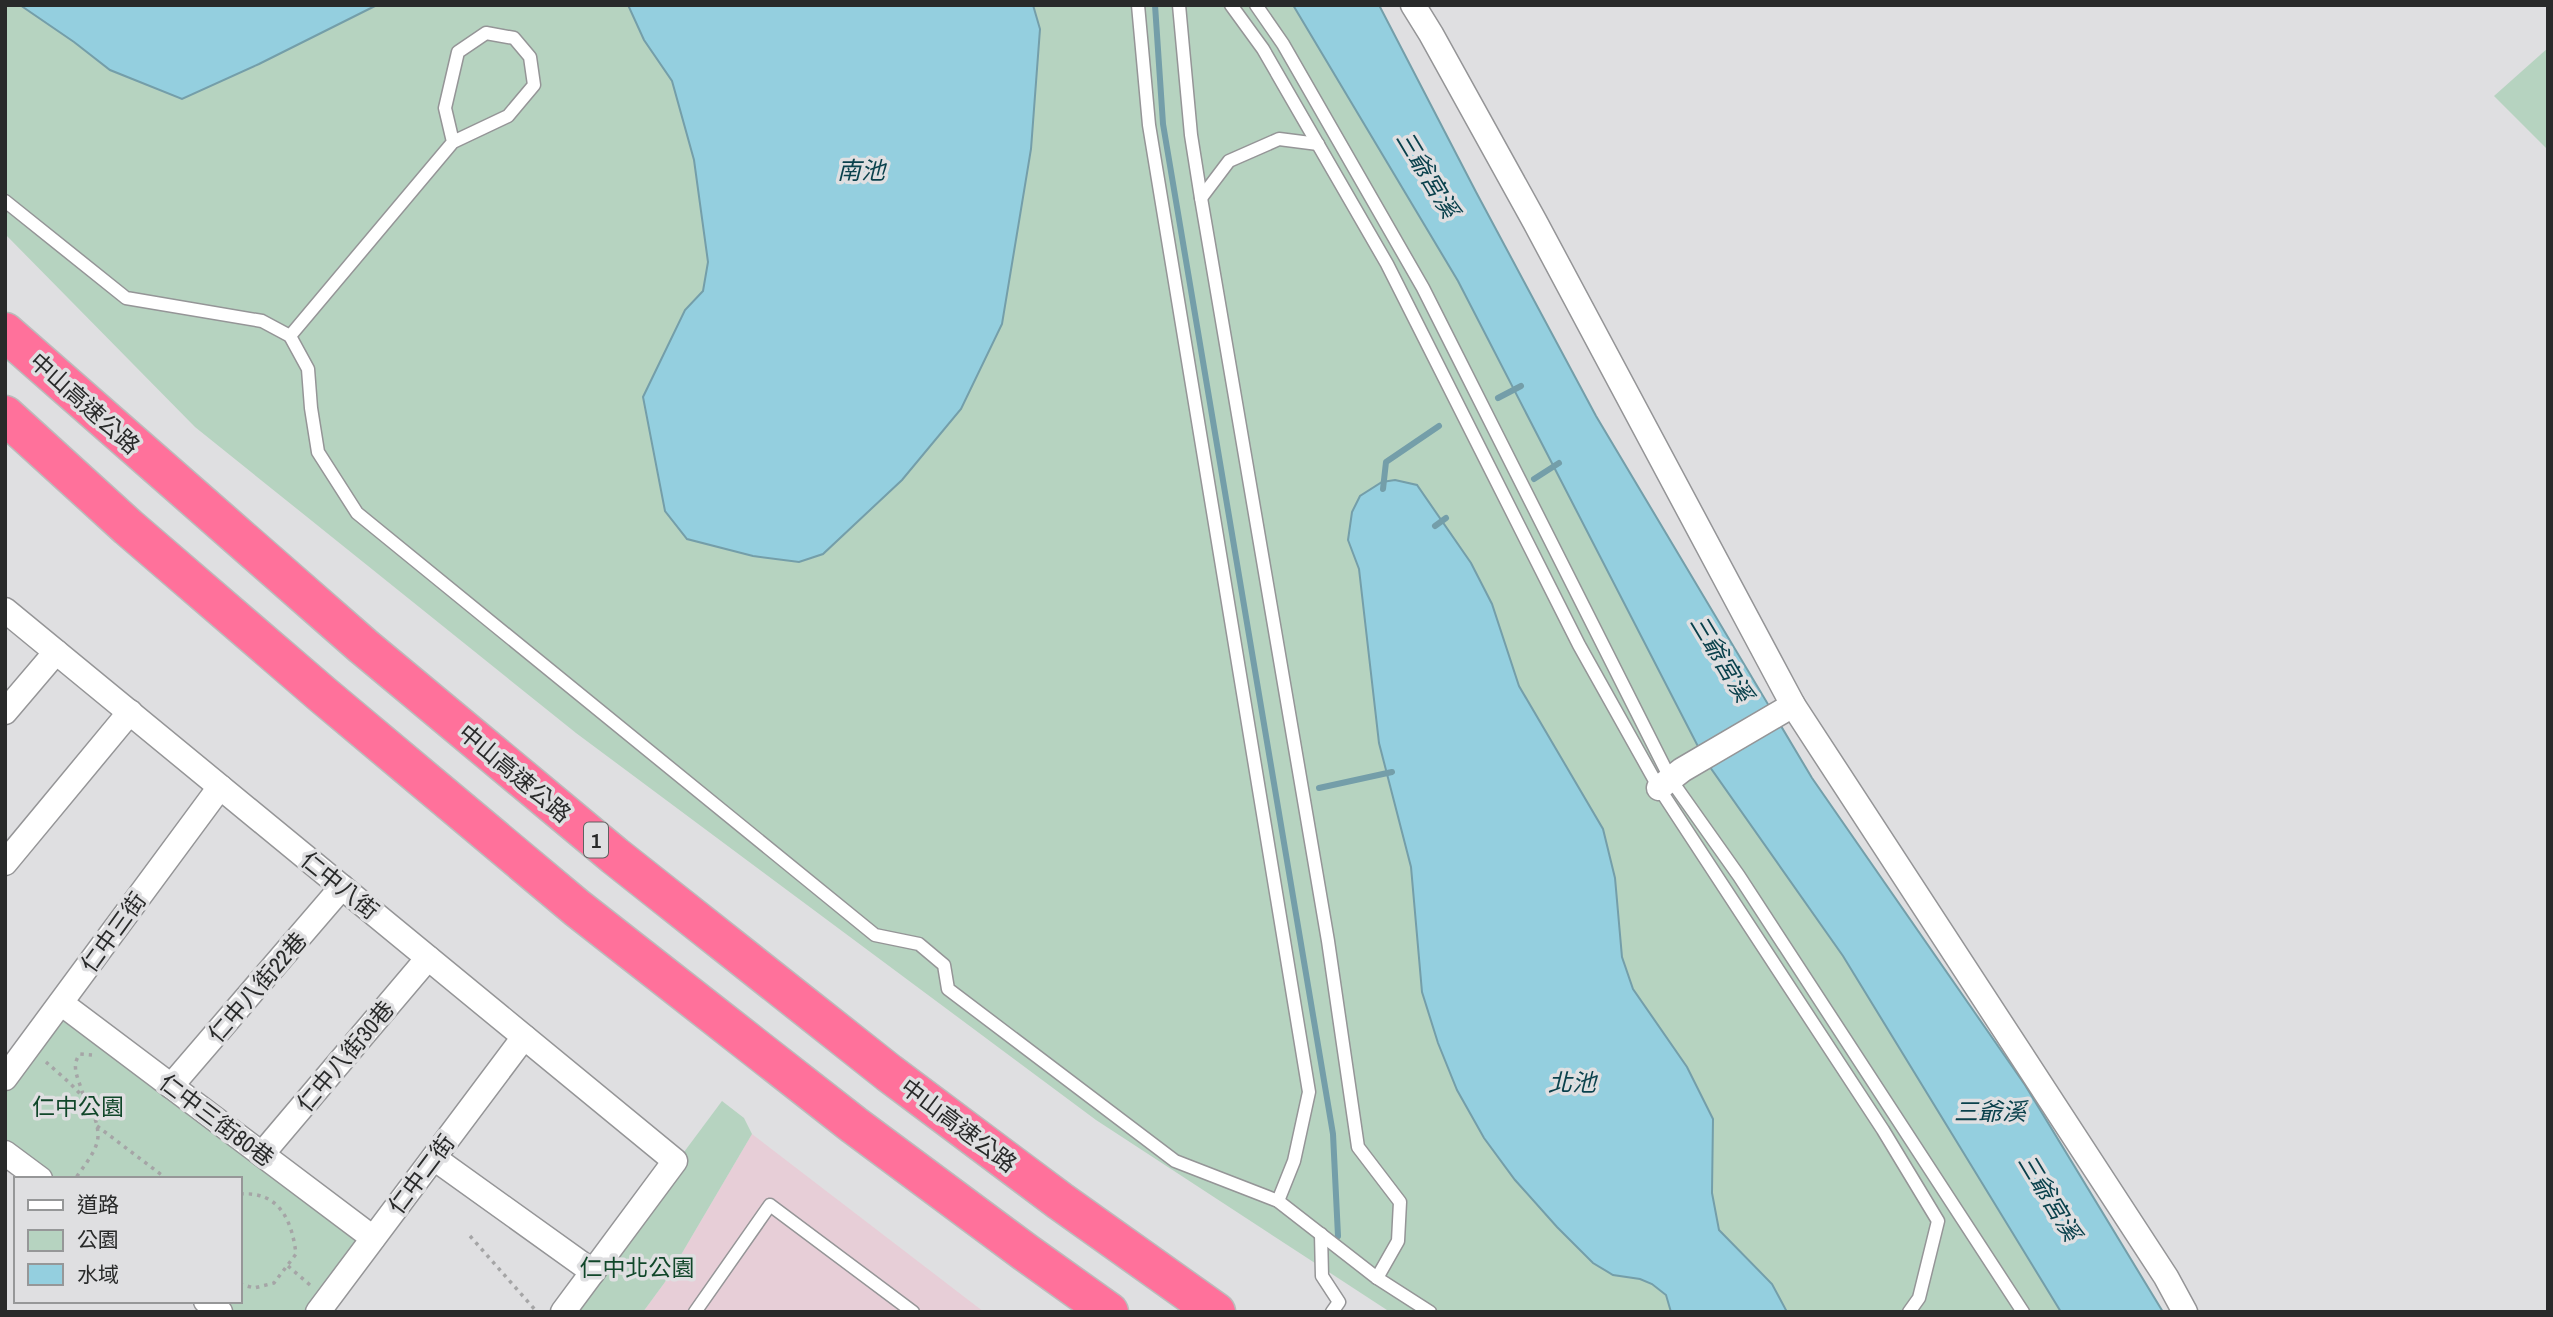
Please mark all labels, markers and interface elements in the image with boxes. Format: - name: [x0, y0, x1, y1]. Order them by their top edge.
- water label: 三爺宮溪: [1390, 125, 1468, 226]
- water label: 南池: [837, 154, 888, 186]
- street label: 中山高速公路: [23, 345, 147, 461]
- water label: 三爺宮溪: [1684, 609, 1762, 710]
- street label: 中山高速公路: [452, 717, 578, 829]
- road number: 1: [584, 822, 608, 858]
- street label: 仁中八街: [294, 844, 386, 926]
- street label: 仁中三街: [73, 886, 153, 978]
- street label: 仁中八街22巷: [201, 926, 313, 1048]
- street label: 仁中八街30巷: [289, 994, 401, 1118]
- water label: 北池: [1548, 1066, 1599, 1098]
- street label: 仁中三街80巷: [153, 1067, 281, 1173]
- street label: 中山高速公路: [895, 1071, 1023, 1179]
- park label: 仁中公園: [32, 1091, 124, 1122]
- water label: 三爺溪: [1954, 1095, 2029, 1127]
- street label: 仁中二街: [381, 1128, 461, 1220]
- water label: 三爺宮溪: [2012, 1148, 2090, 1249]
- legend: [14, 1177, 242, 1303]
- text: 道路: [77, 1190, 119, 1219]
- text: 公園: [77, 1225, 119, 1254]
- park label: 仁中北公園: [580, 1252, 695, 1283]
- text: 水域: [77, 1260, 119, 1289]

